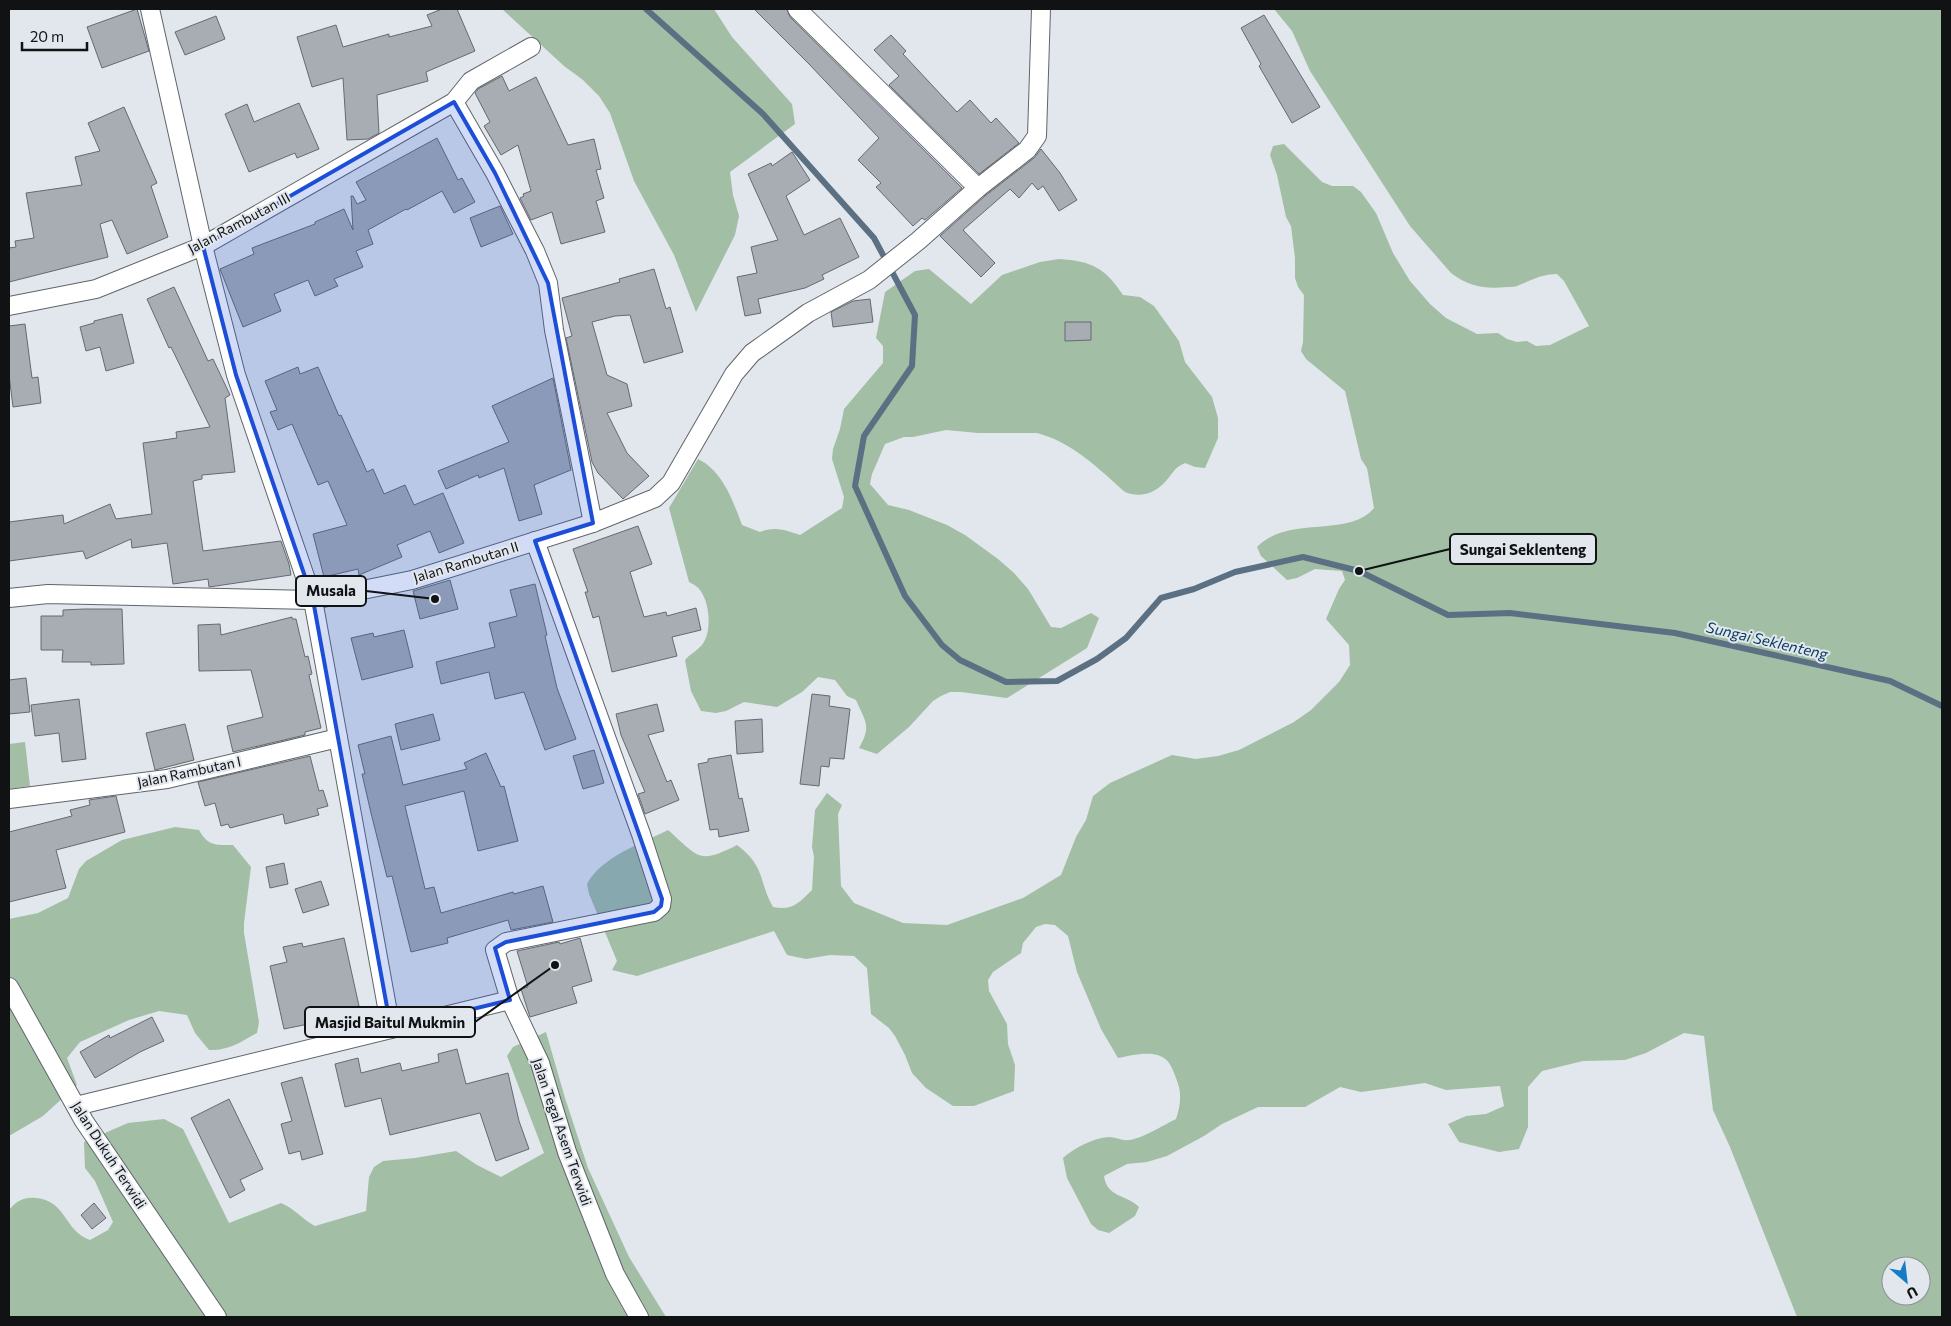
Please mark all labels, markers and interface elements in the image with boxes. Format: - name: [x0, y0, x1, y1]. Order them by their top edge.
- scale bar: [22, 20, 88, 52]
- text: 20 m: [30, 27, 64, 45]
- street label: Jalan Rambutan III: [185, 188, 293, 257]
- callout: Sungai Seklenteng: [1450, 534, 1596, 564]
- street label: Jalan Rambutan II: [411, 537, 521, 586]
- text: Sungai Seklenteng: [1460, 540, 1586, 558]
- callout: Musala: [296, 576, 366, 606]
- text: Musala: [306, 581, 356, 599]
- water label: Sungai Seklenteng: [1705, 617, 1831, 663]
- street label: Jalan Rambutan I: [135, 752, 242, 791]
- callout: Masjid Baitul Mukmin: [305, 1007, 475, 1037]
- text: Masjid Baitul Mukmin: [315, 1013, 465, 1031]
- street label: Jalan Tegal Asem Terwidi: [529, 1056, 596, 1208]
- street label: Jalan Dukuh Terwidi: [68, 1098, 150, 1212]
- north arrow: [1881, 1256, 1931, 1306]
- text: U: [1904, 1283, 1921, 1303]

